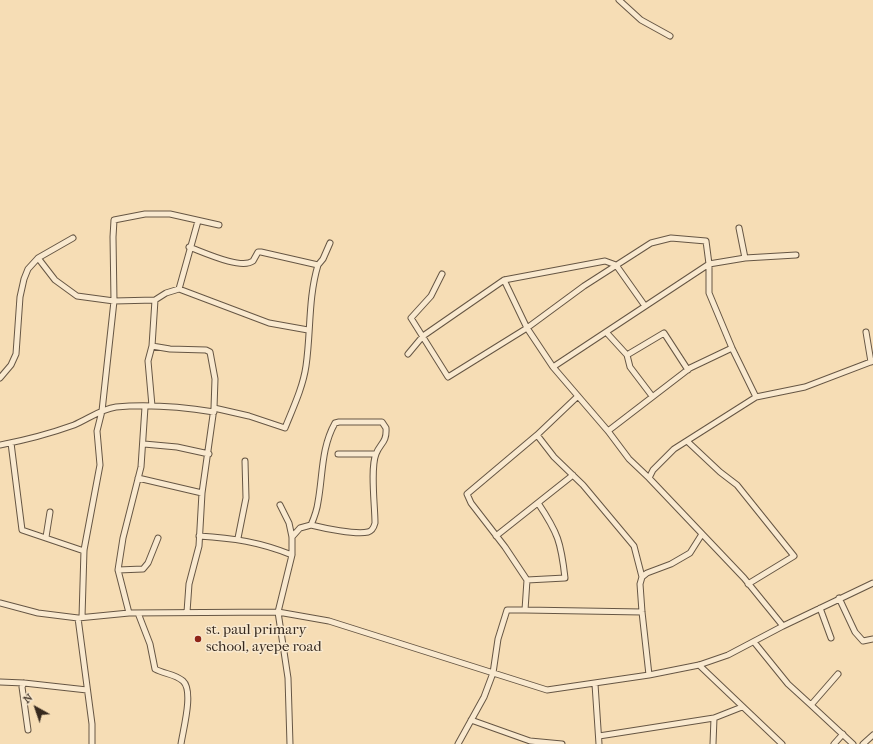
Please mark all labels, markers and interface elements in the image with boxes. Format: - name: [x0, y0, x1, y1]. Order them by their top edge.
- place label: st. paul primary school, ayepe road: [206, 621, 322, 656]
- marker: st. paul primary school, ayepe road: [193, 634, 203, 644]
- north arrow: [16, 688, 56, 728]
- text: N: [21, 691, 35, 706]

